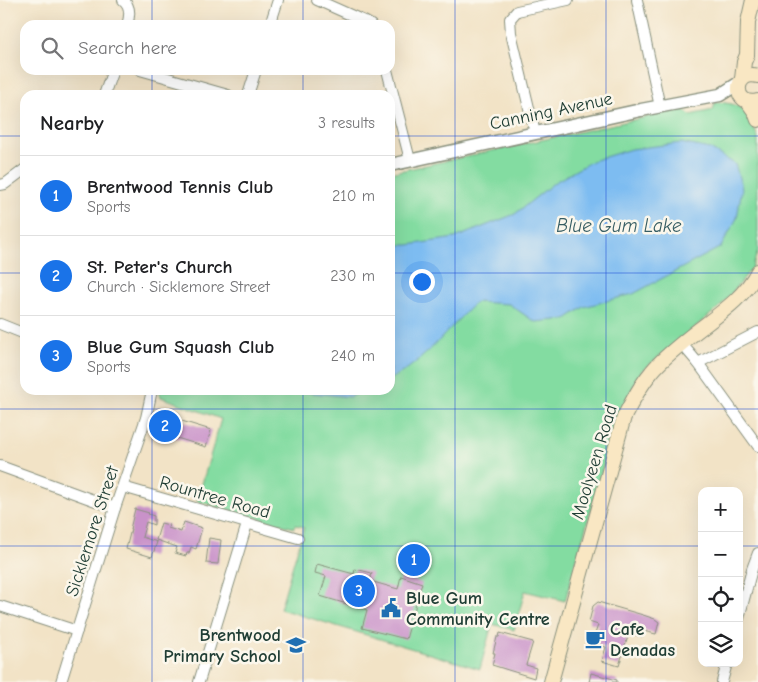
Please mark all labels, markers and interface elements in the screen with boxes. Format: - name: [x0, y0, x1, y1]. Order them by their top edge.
- search box: [20, 20, 395, 75]
- icon: search: [38, 34, 66, 62]
- text: Search here: [78, 37, 177, 59]
- street label: Canning Avenue: [488, 88, 614, 135]
- text: Nearby: [40, 111, 104, 135]
- text: 3 results: [318, 114, 375, 132]
- text: Brentwood Tennis Club: [87, 176, 273, 198]
- text: 1: [53, 187, 59, 205]
- text: 210 m: [332, 187, 375, 205]
- text: Sports: [87, 198, 130, 216]
- water label: Blue Gum Lake: [556, 215, 682, 237]
- text: St. Peter's Church: [87, 256, 233, 278]
- text: 2: [52, 267, 60, 285]
- text: 230 m: [330, 267, 375, 285]
- your location: [409, 269, 435, 295]
- text: Church · Sicklemore Street: [87, 278, 270, 296]
- text: Blue Gum Squash Club: [87, 336, 274, 358]
- text: 3: [52, 347, 60, 365]
- text: 240 m: [331, 347, 375, 365]
- text: Sports: [87, 358, 130, 376]
- street label: Moolyeen Road: [567, 402, 622, 522]
- pin: 2: [149, 407, 181, 445]
- street label: Sicklemore Street: [62, 463, 124, 599]
- street label: Rountree Road: [157, 472, 273, 523]
- map controls: [698, 487, 743, 667]
- button: +: [698, 487, 743, 532]
- button: −: [698, 532, 743, 577]
- pin: 1: [398, 541, 430, 579]
- pin: 3: [343, 572, 375, 610]
- button: locate: [698, 577, 743, 622]
- place label: Blue Gum Community Centre: [406, 588, 550, 630]
- public building icon: Blue Gum Community Centre: [380, 597, 402, 619]
- place label: Cafe Denadas: [610, 619, 676, 661]
- button: layers: [698, 622, 743, 667]
- place label: Brentwood Primary School: [163, 625, 281, 667]
- cafe icon: Cafe Denadas: [584, 628, 606, 650]
- school or university icon: Brentwood Primary School: [285, 634, 307, 656]

